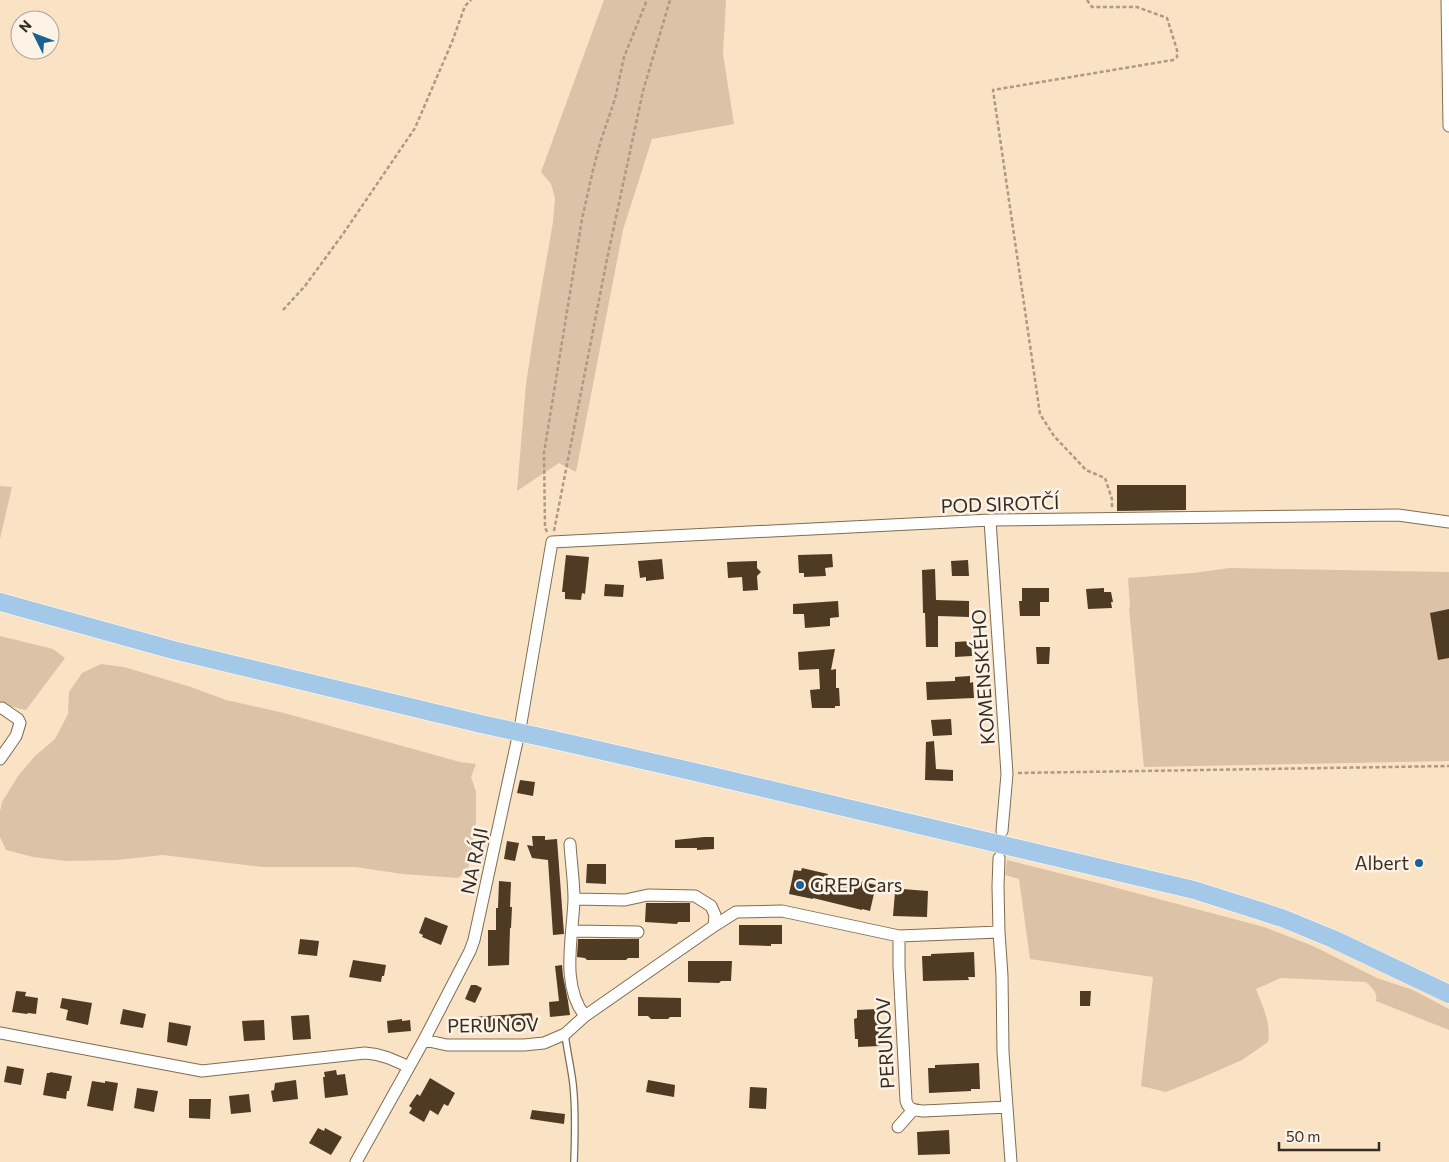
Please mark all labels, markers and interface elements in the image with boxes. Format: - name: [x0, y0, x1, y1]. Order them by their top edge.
- north arrow: [10, 10, 60, 60]
- text: N: [15, 16, 35, 36]
- street label: POD SIROTČÍ: [940, 489, 1060, 517]
- street label: KOMENSKÉHO: [966, 608, 999, 746]
- street label: NA RÁJI: [455, 825, 492, 896]
- place label: Albert: [1354, 851, 1409, 874]
- marker: Albert: [1413, 857, 1425, 869]
- place label: GREP Cars: [810, 873, 902, 896]
- marker: GREP Cars: [794, 879, 806, 891]
- street label: PERUNOV: [871, 997, 898, 1090]
- street label: PERUNOV: [447, 1012, 539, 1037]
- scale bar: [1279, 1120, 1379, 1152]
- text: 50 m: [1286, 1127, 1320, 1145]

